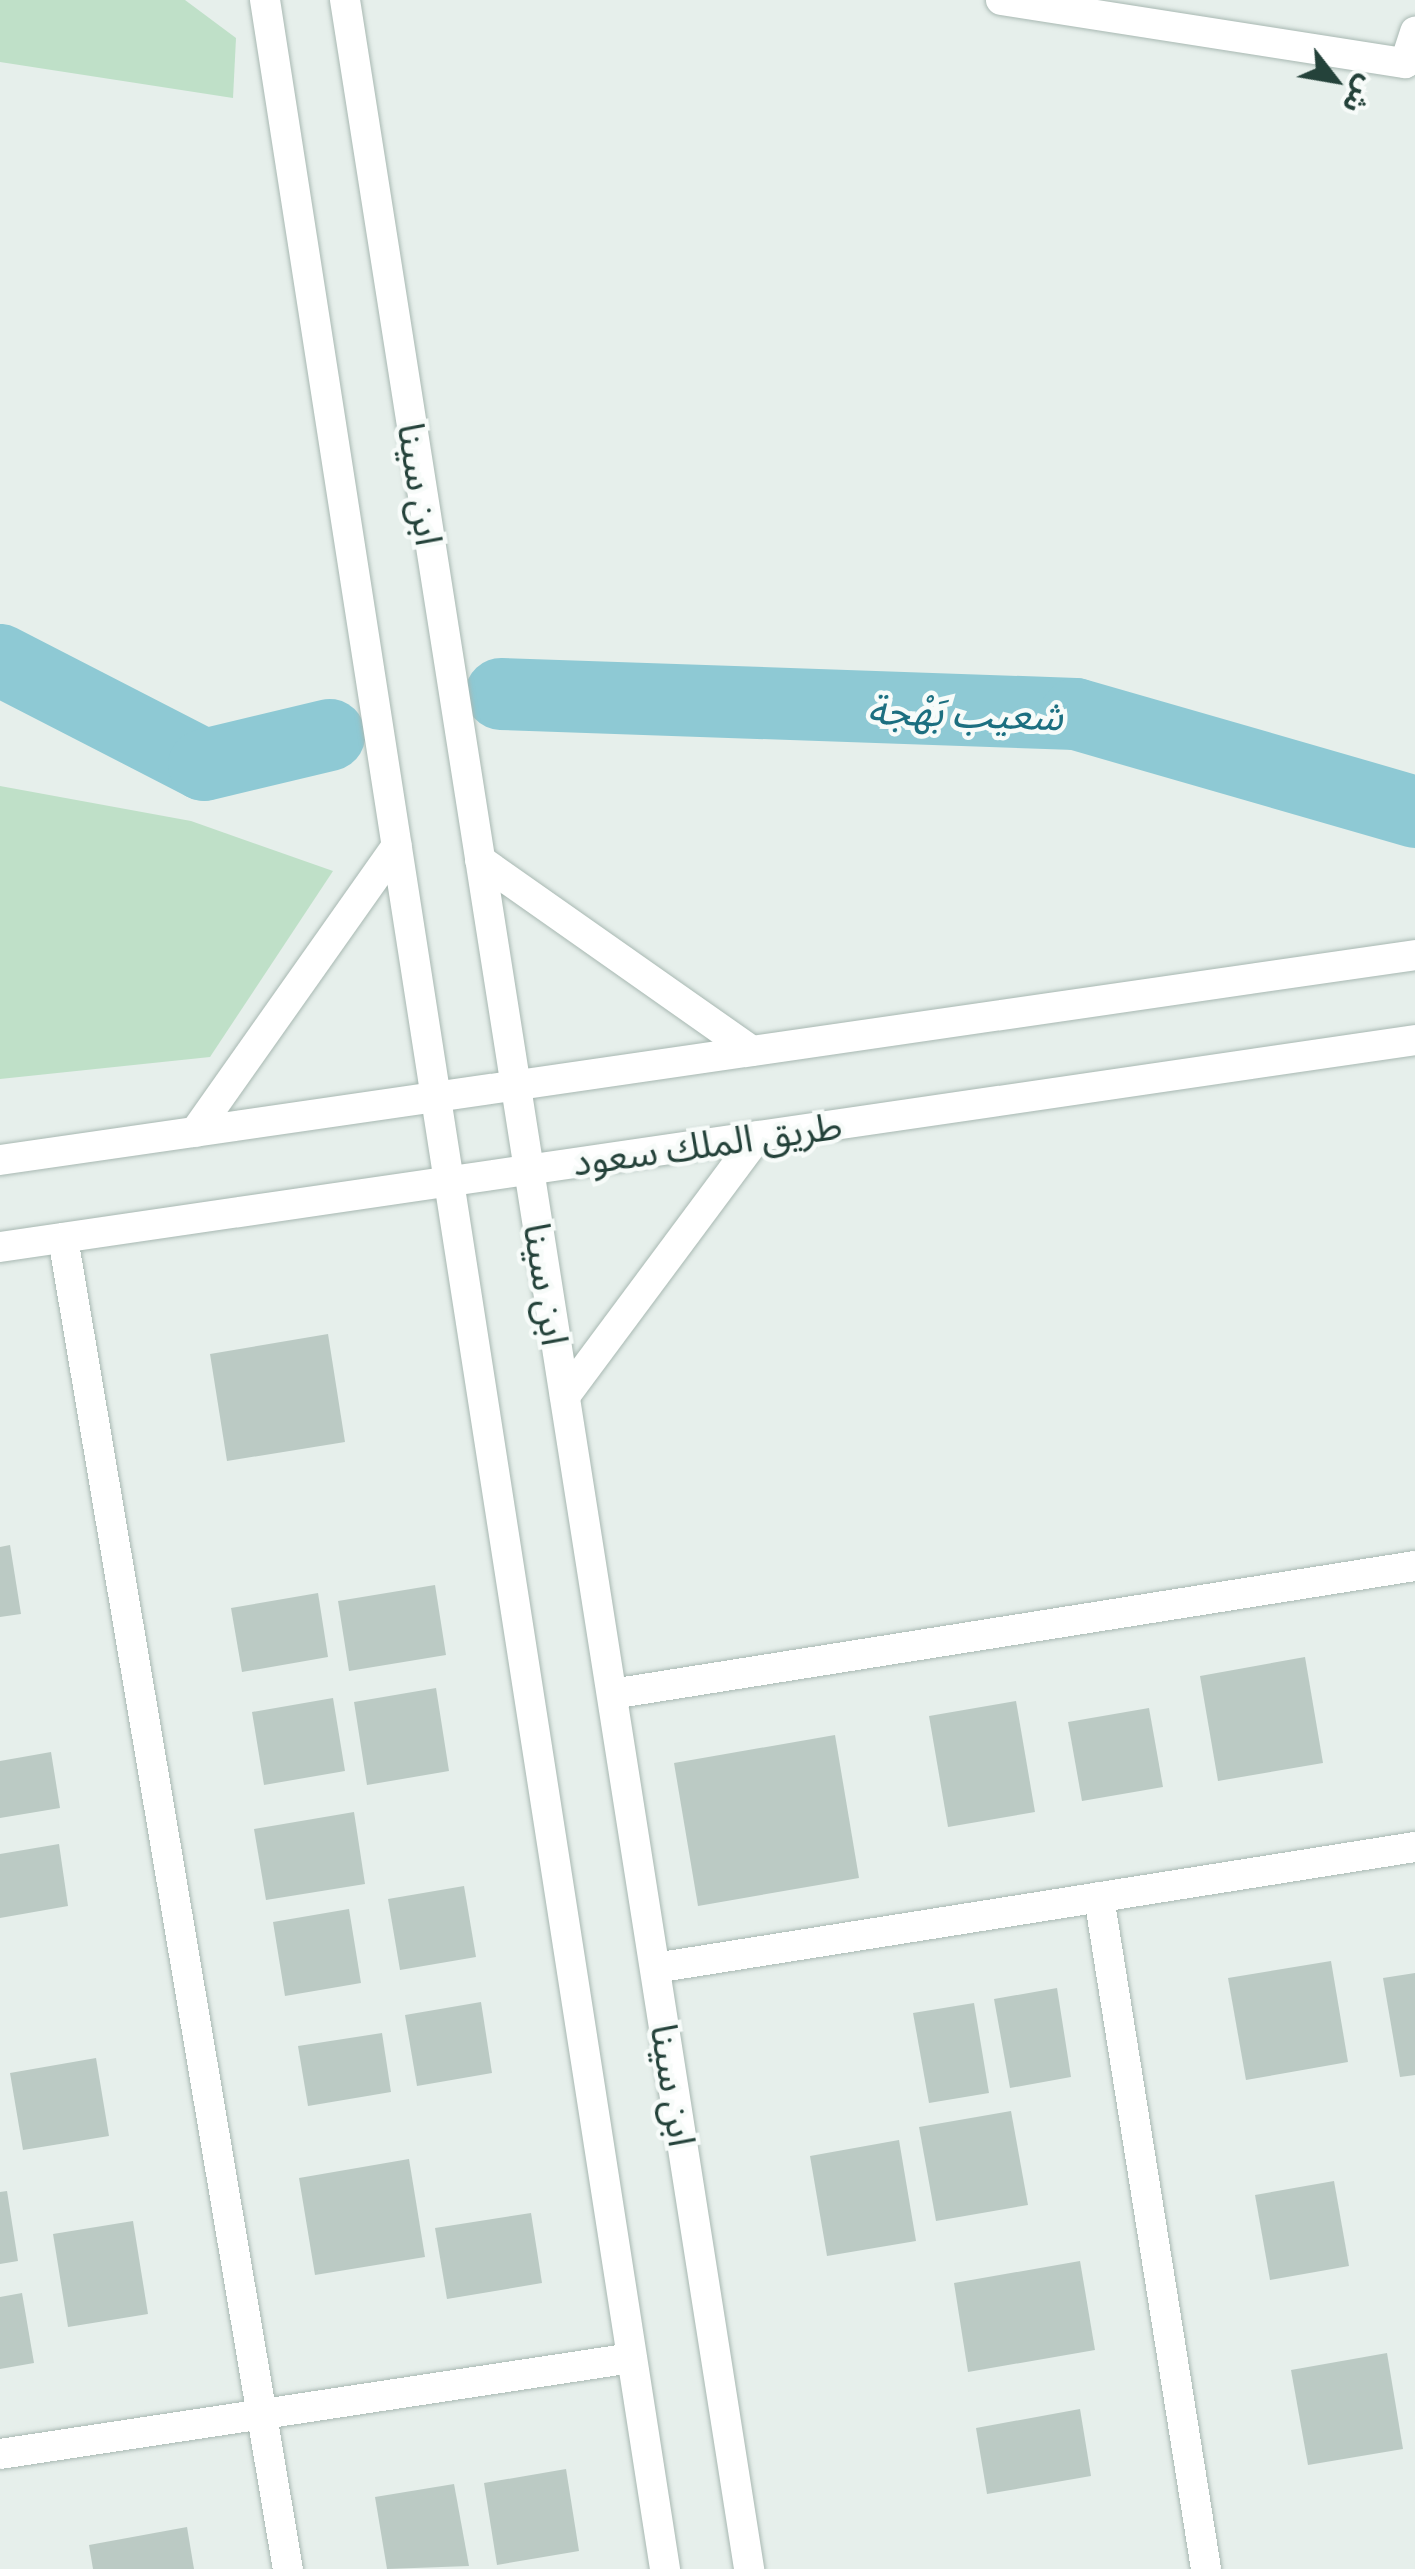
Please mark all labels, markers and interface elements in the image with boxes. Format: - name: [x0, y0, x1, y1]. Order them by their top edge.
- north arrow: [1285, 30, 1385, 130]
- text: ش: [1336, 70, 1385, 121]
- street label: ابن سينا: [389, 419, 453, 549]
- water label: شعيب بَهْجة: [866, 684, 1064, 738]
- street label: طريق الملك سعود: [569, 1102, 845, 1184]
- street label: ابن سينا: [515, 1219, 579, 1349]
- street label: ابن سينا: [642, 2020, 706, 2150]

